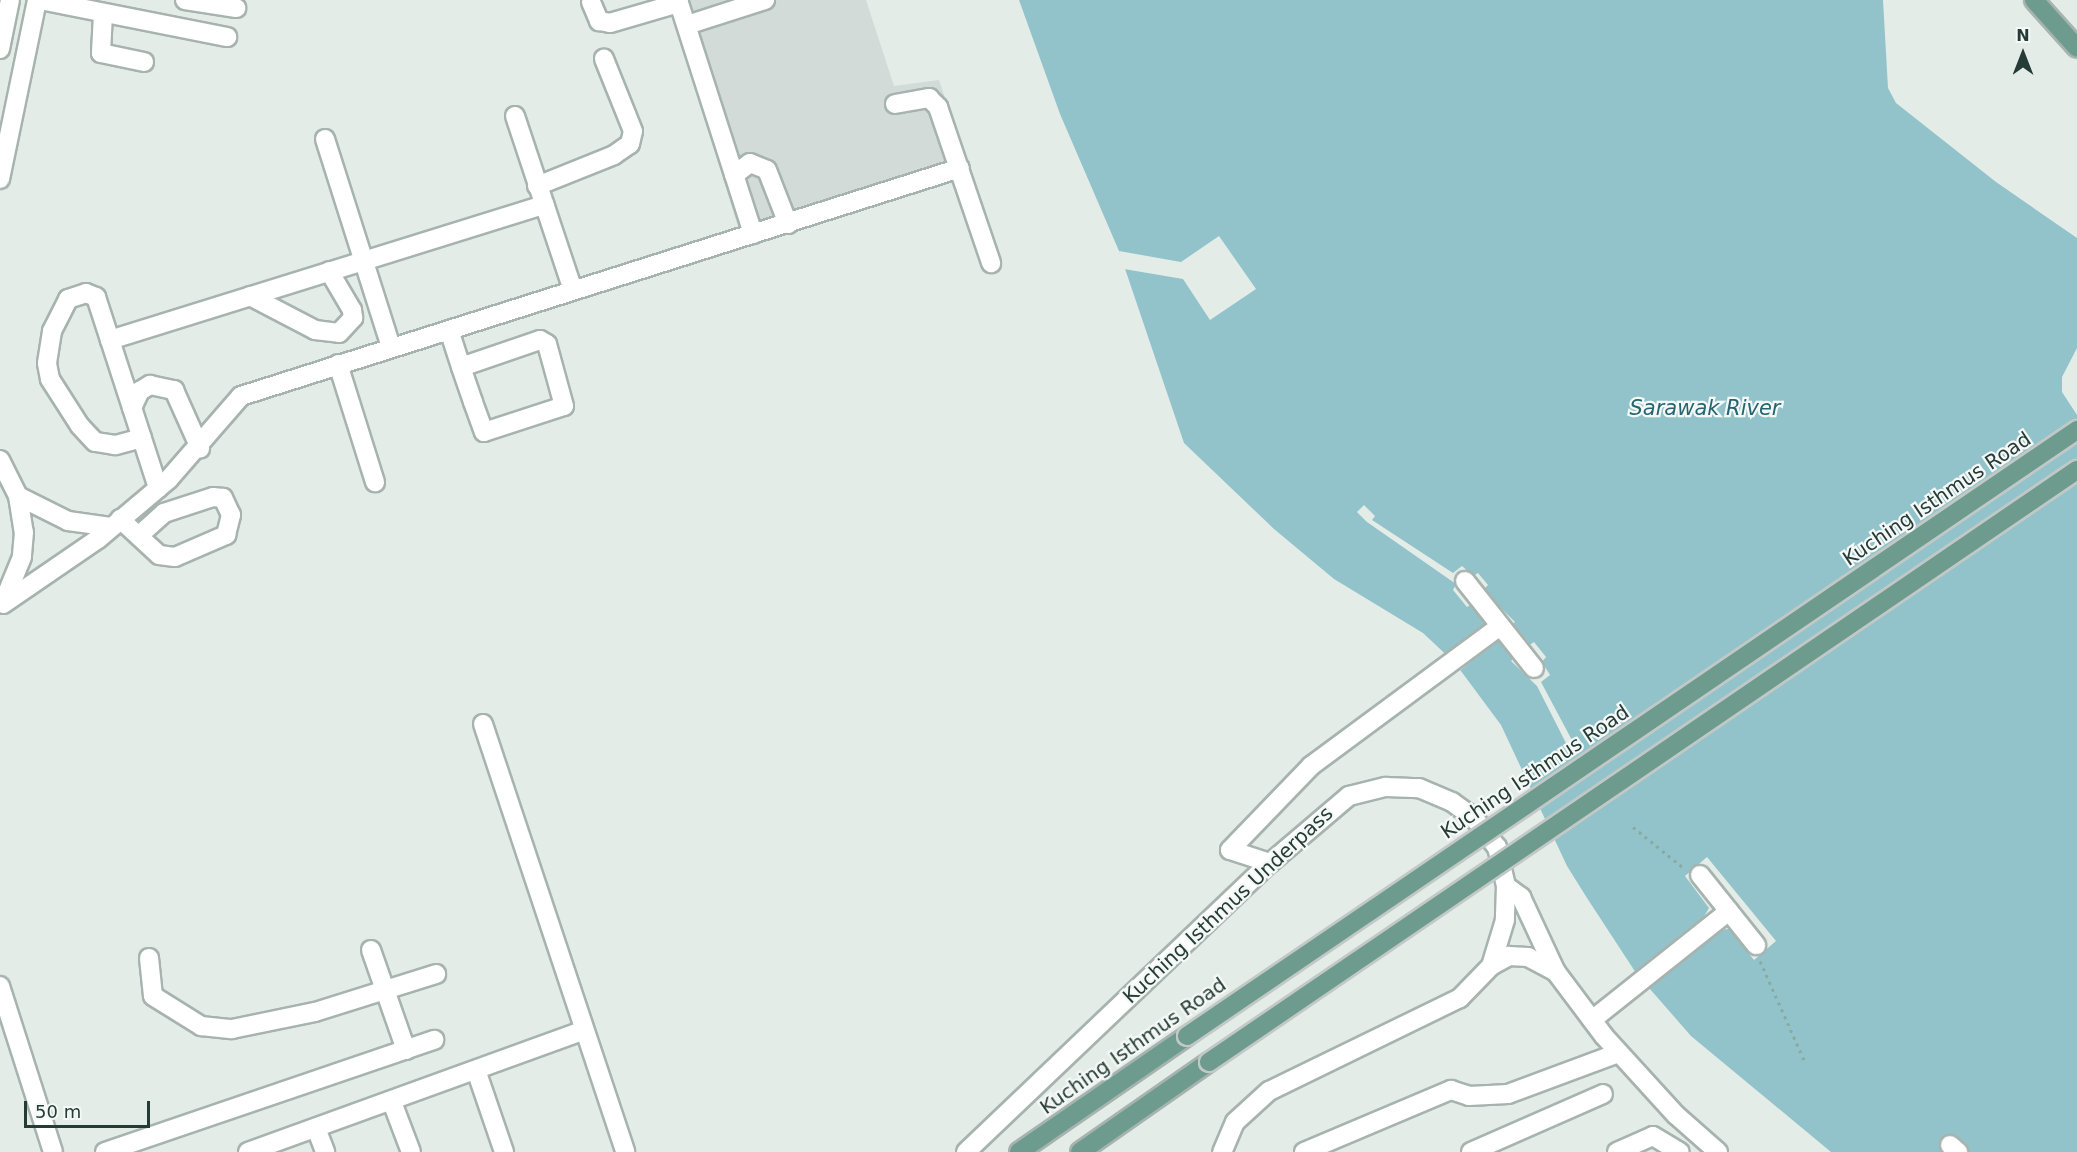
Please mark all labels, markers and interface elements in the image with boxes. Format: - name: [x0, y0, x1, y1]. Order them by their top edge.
- north arrow: [1993, 24, 2053, 84]
- text: N: [2016, 26, 2030, 45]
- water label: Sarawak River: [1630, 395, 1780, 421]
- street label: Kuching Isthmus Road: [1838, 427, 2036, 571]
- street label: Kuching Isthmus Road: [1436, 700, 1634, 844]
- street label: Kuching Isthmus Underpass: [1118, 801, 1338, 1009]
- street label: Kuching Isthmus Road: [1035, 973, 1231, 1119]
- scale bar: [27, 1089, 153, 1127]
- text: 50 m: [35, 1101, 81, 1122]

